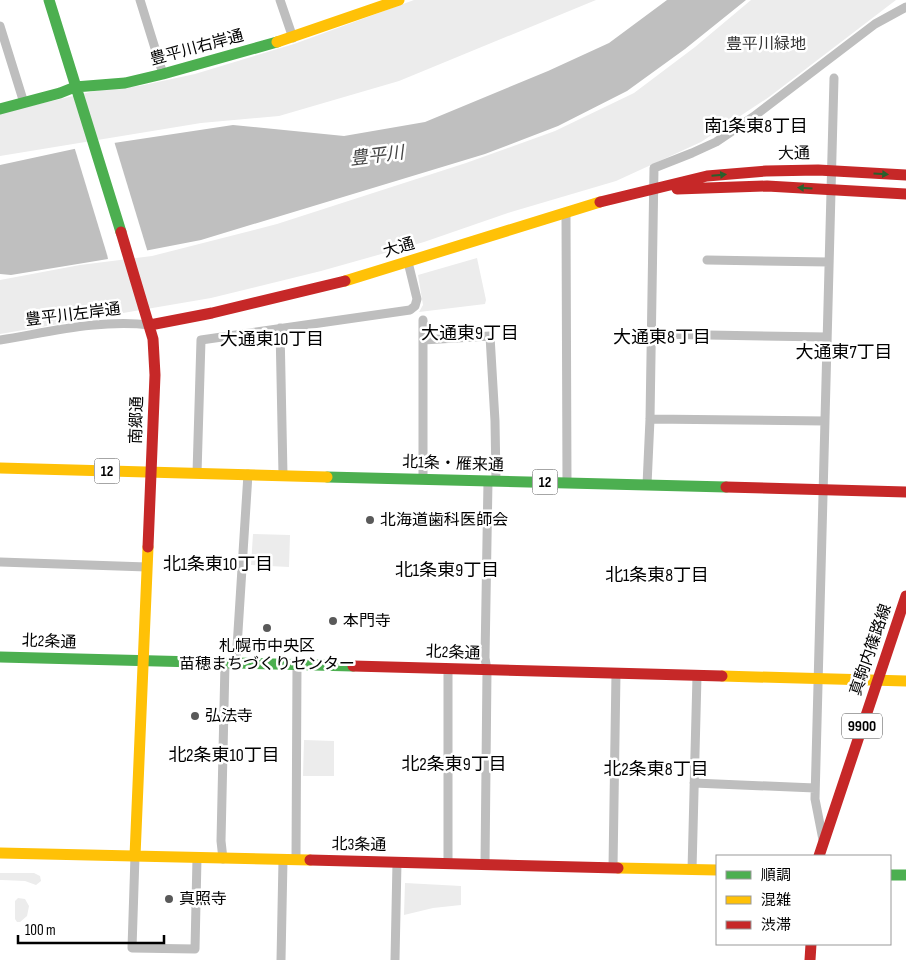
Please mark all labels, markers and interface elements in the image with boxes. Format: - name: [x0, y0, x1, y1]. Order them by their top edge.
- street label: 豊平川右岸通: [148, 26, 246, 70]
- park label: 豊平川緑地: [726, 35, 806, 54]
- district label: 南1条東8丁目: [704, 116, 808, 137]
- water label: 豊平川: [349, 142, 407, 170]
- street label: 大通: [778, 144, 810, 164]
- one-way arrow: [873, 170, 889, 178]
- one-way arrow: [711, 171, 727, 179]
- one-way arrow: [797, 184, 813, 192]
- street label: 大通: [381, 234, 417, 262]
- street label: 豊平川左岸通: [24, 300, 122, 330]
- district label: 大通東9丁目: [421, 323, 519, 344]
- district label: 大通東8丁目: [613, 327, 711, 348]
- district label: 大通東10丁目: [220, 329, 324, 350]
- district label: 大通東7丁目: [795, 342, 893, 363]
- street label: 南郷通: [127, 396, 147, 444]
- street label: 北1条・雁来通: [402, 453, 504, 475]
- road number: 12: [94, 458, 120, 484]
- road number: 12: [532, 470, 558, 494]
- place label: 北海道歯科医師会: [380, 511, 508, 530]
- marker: 北海道歯科医師会: [364, 514, 376, 526]
- district label: 北1条東10丁目: [163, 554, 273, 575]
- district label: 北1条東9丁目: [395, 560, 499, 581]
- district label: 北1条東8丁目: [605, 565, 709, 586]
- street label: 真駒内篠路線: [846, 602, 896, 698]
- place label: 本門寺: [343, 612, 391, 631]
- marker: 本門寺: [327, 615, 339, 627]
- marker: 札幌市中央区 苗穂まちづくりセンター: [261, 622, 273, 634]
- street label: 北2条通: [21, 632, 77, 652]
- place label: 札幌市中央区 苗穂まちづくりセンター: [179, 637, 355, 674]
- street label: 北2条通: [425, 643, 481, 663]
- place label: 弘法寺: [205, 707, 253, 726]
- marker: 弘法寺: [189, 710, 201, 722]
- road number: 9900: [842, 714, 882, 738]
- district label: 北2条東10丁目: [168, 745, 280, 766]
- district label: 北2条東9丁目: [401, 754, 507, 775]
- district label: 北2条東8丁目: [603, 759, 709, 780]
- street label: 北3条通: [331, 835, 387, 855]
- legend: [716, 855, 891, 945]
- text: 順調: [761, 866, 791, 885]
- place label: 真照寺: [179, 890, 227, 909]
- text: 混雑: [761, 891, 791, 910]
- marker: 真照寺: [163, 893, 175, 905]
- scale bar: [18, 912, 164, 944]
- text: 渋滞: [761, 916, 791, 935]
- text: 100 m: [25, 921, 56, 940]

